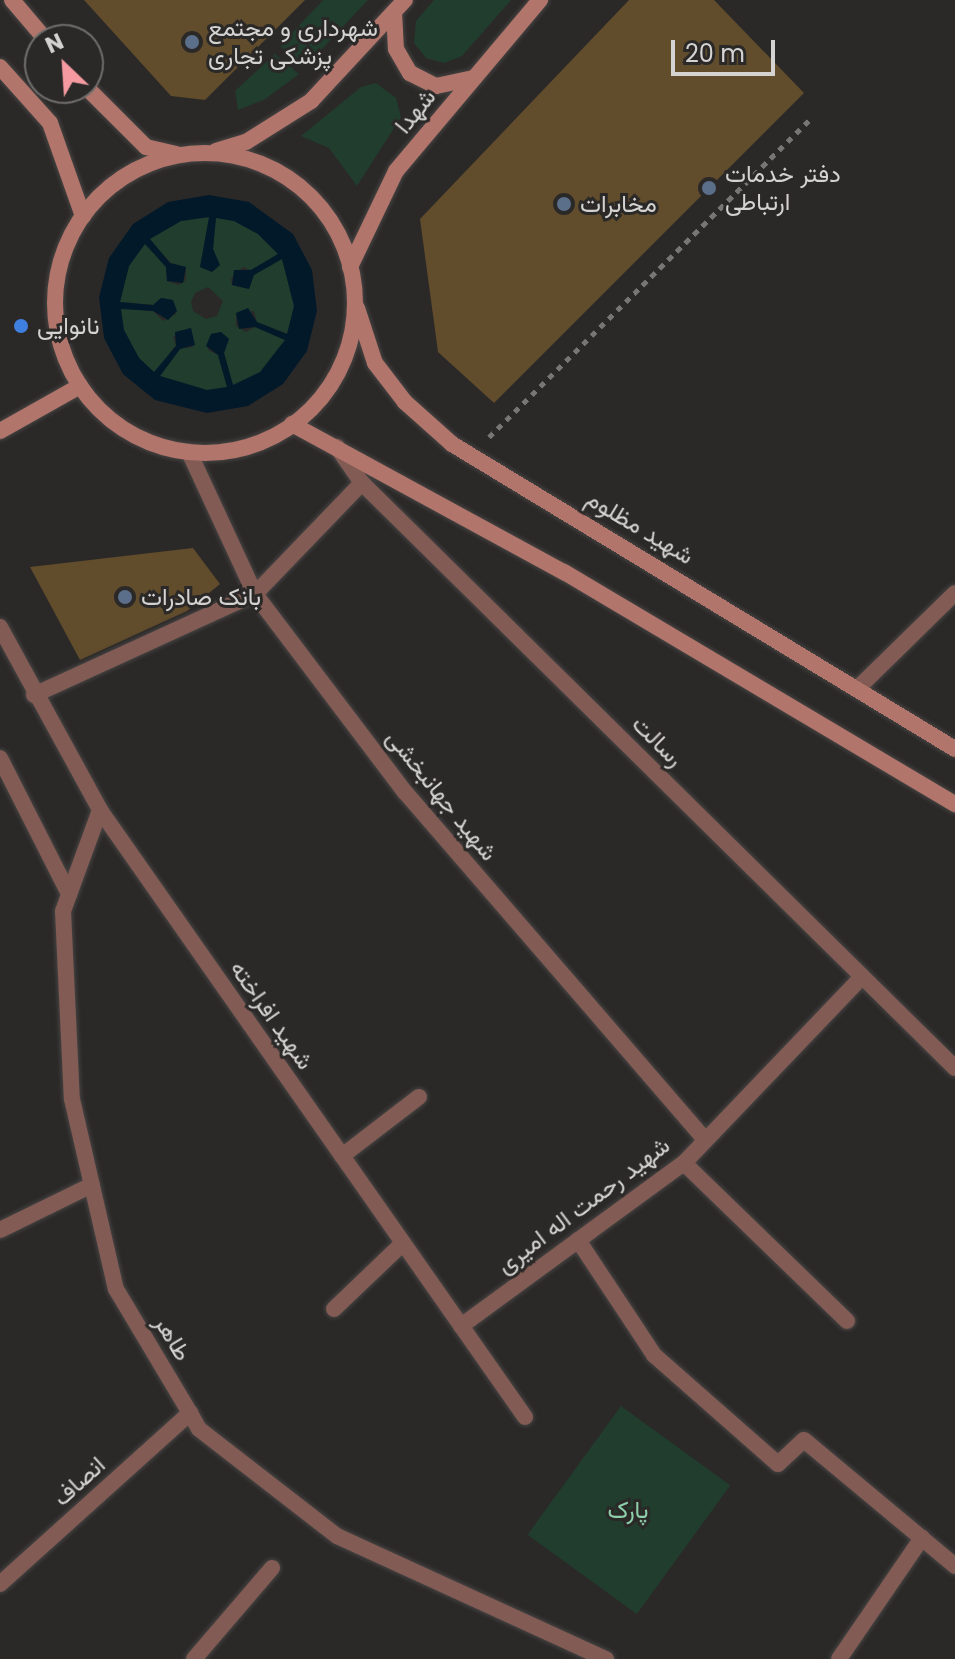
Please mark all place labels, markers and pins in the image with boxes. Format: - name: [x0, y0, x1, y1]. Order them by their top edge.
- place label: شهرداری و مجتمع پزشکی تجاری: [208, 14, 378, 70]
- marker: شهرداری و مجتمع پزشکی تجاری: [183, 33, 201, 51]
- place label: دفتر خدمات ارتباطی: [725, 160, 841, 216]
- marker: دفتر خدمات ارتباطی: [700, 179, 718, 197]
- place label: مخابرات: [580, 190, 657, 218]
- marker: مخابرات: [555, 195, 573, 213]
- place label: نانوایی: [37, 312, 100, 340]
- marker: نانوایی: [12, 317, 30, 335]
- place label: بانک صادرات: [141, 583, 261, 611]
- marker: بانک صادرات: [116, 588, 134, 606]

